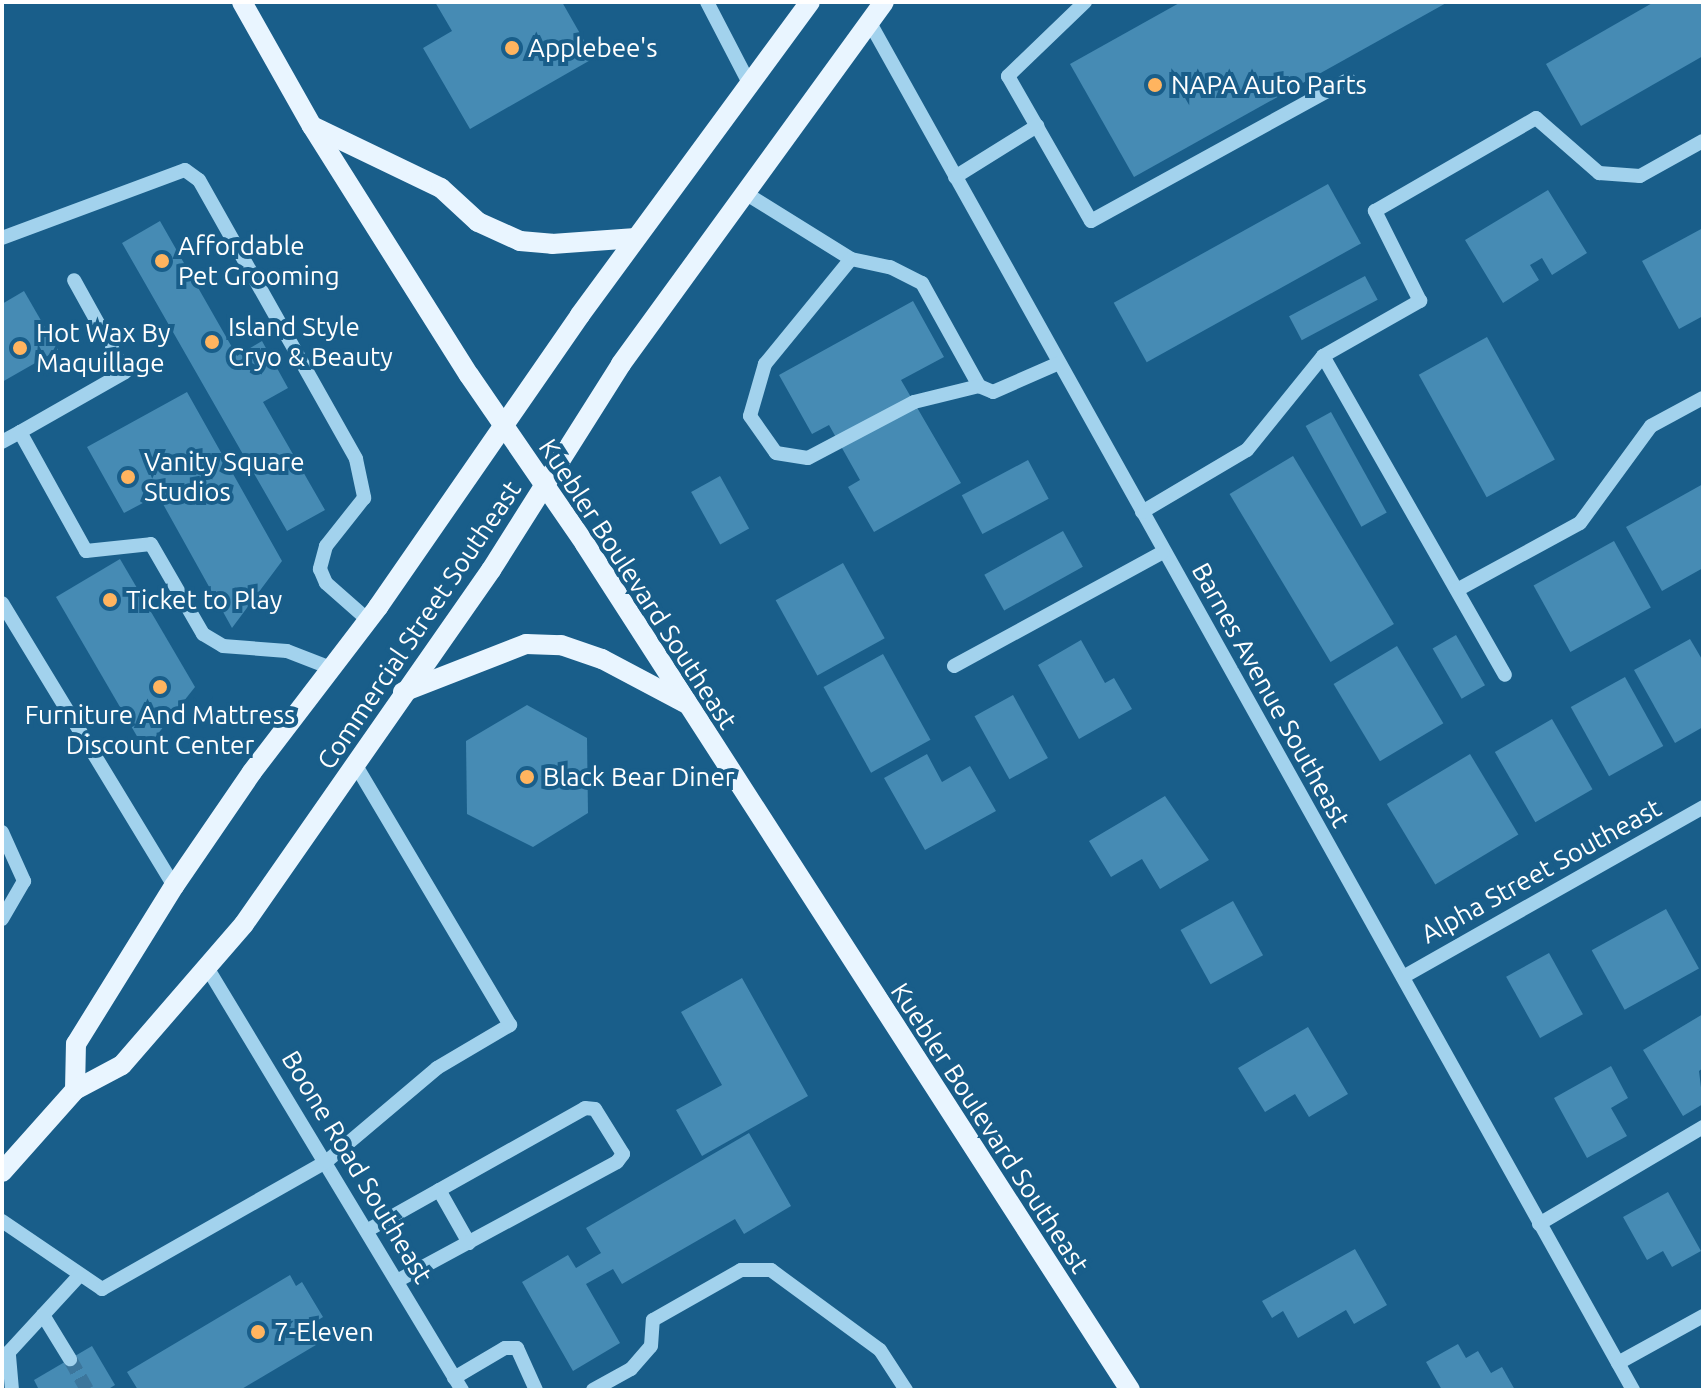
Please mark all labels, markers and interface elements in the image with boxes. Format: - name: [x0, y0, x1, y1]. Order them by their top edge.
- place label: Applebee's: [528, 32, 658, 64]
- marker: Applebee's: [503, 39, 521, 57]
- place label: NAPA Auto Parts: [1171, 69, 1367, 101]
- marker: NAPA Auto Parts: [1146, 76, 1164, 94]
- place label: Affordable Pet Grooming: [178, 230, 340, 292]
- marker: Affordable Pet Grooming: [153, 252, 171, 270]
- place label: Island Style Cryo & Beauty: [228, 311, 393, 372]
- place label: Hot Wax By Maquillage: [36, 317, 170, 378]
- marker: Island Style Cryo & Beauty: [203, 333, 221, 351]
- marker: Hot Wax By Maquillage: [11, 339, 29, 357]
- street label: Kuebler Boulevard Southeast: [532, 433, 744, 735]
- place label: Vanity Square Studios: [144, 446, 305, 508]
- marker: Vanity Square Studios: [119, 468, 137, 486]
- street label: Commercial Street Southeast: [311, 475, 527, 775]
- street label: Barnes Avenue Southeast: [1185, 557, 1357, 833]
- place label: Ticket to Play: [126, 584, 282, 616]
- marker: Ticket to Play: [101, 591, 119, 609]
- marker: Furniture And Mattress Discount Center: [151, 678, 169, 696]
- place label: Furniture And Mattress Discount Center: [25, 699, 295, 760]
- place label: Black Bear Diner: [543, 761, 735, 793]
- marker: Black Bear Diner: [518, 768, 536, 786]
- street label: Alpha Street Southeast: [1416, 792, 1666, 950]
- street label: Kuebler Boulevard Southeast: [884, 977, 1096, 1279]
- street label: Boone Road Southeast: [275, 1045, 439, 1289]
- place label: 7-Eleven: [274, 1316, 374, 1348]
- marker: 7-Eleven: [249, 1323, 267, 1341]

